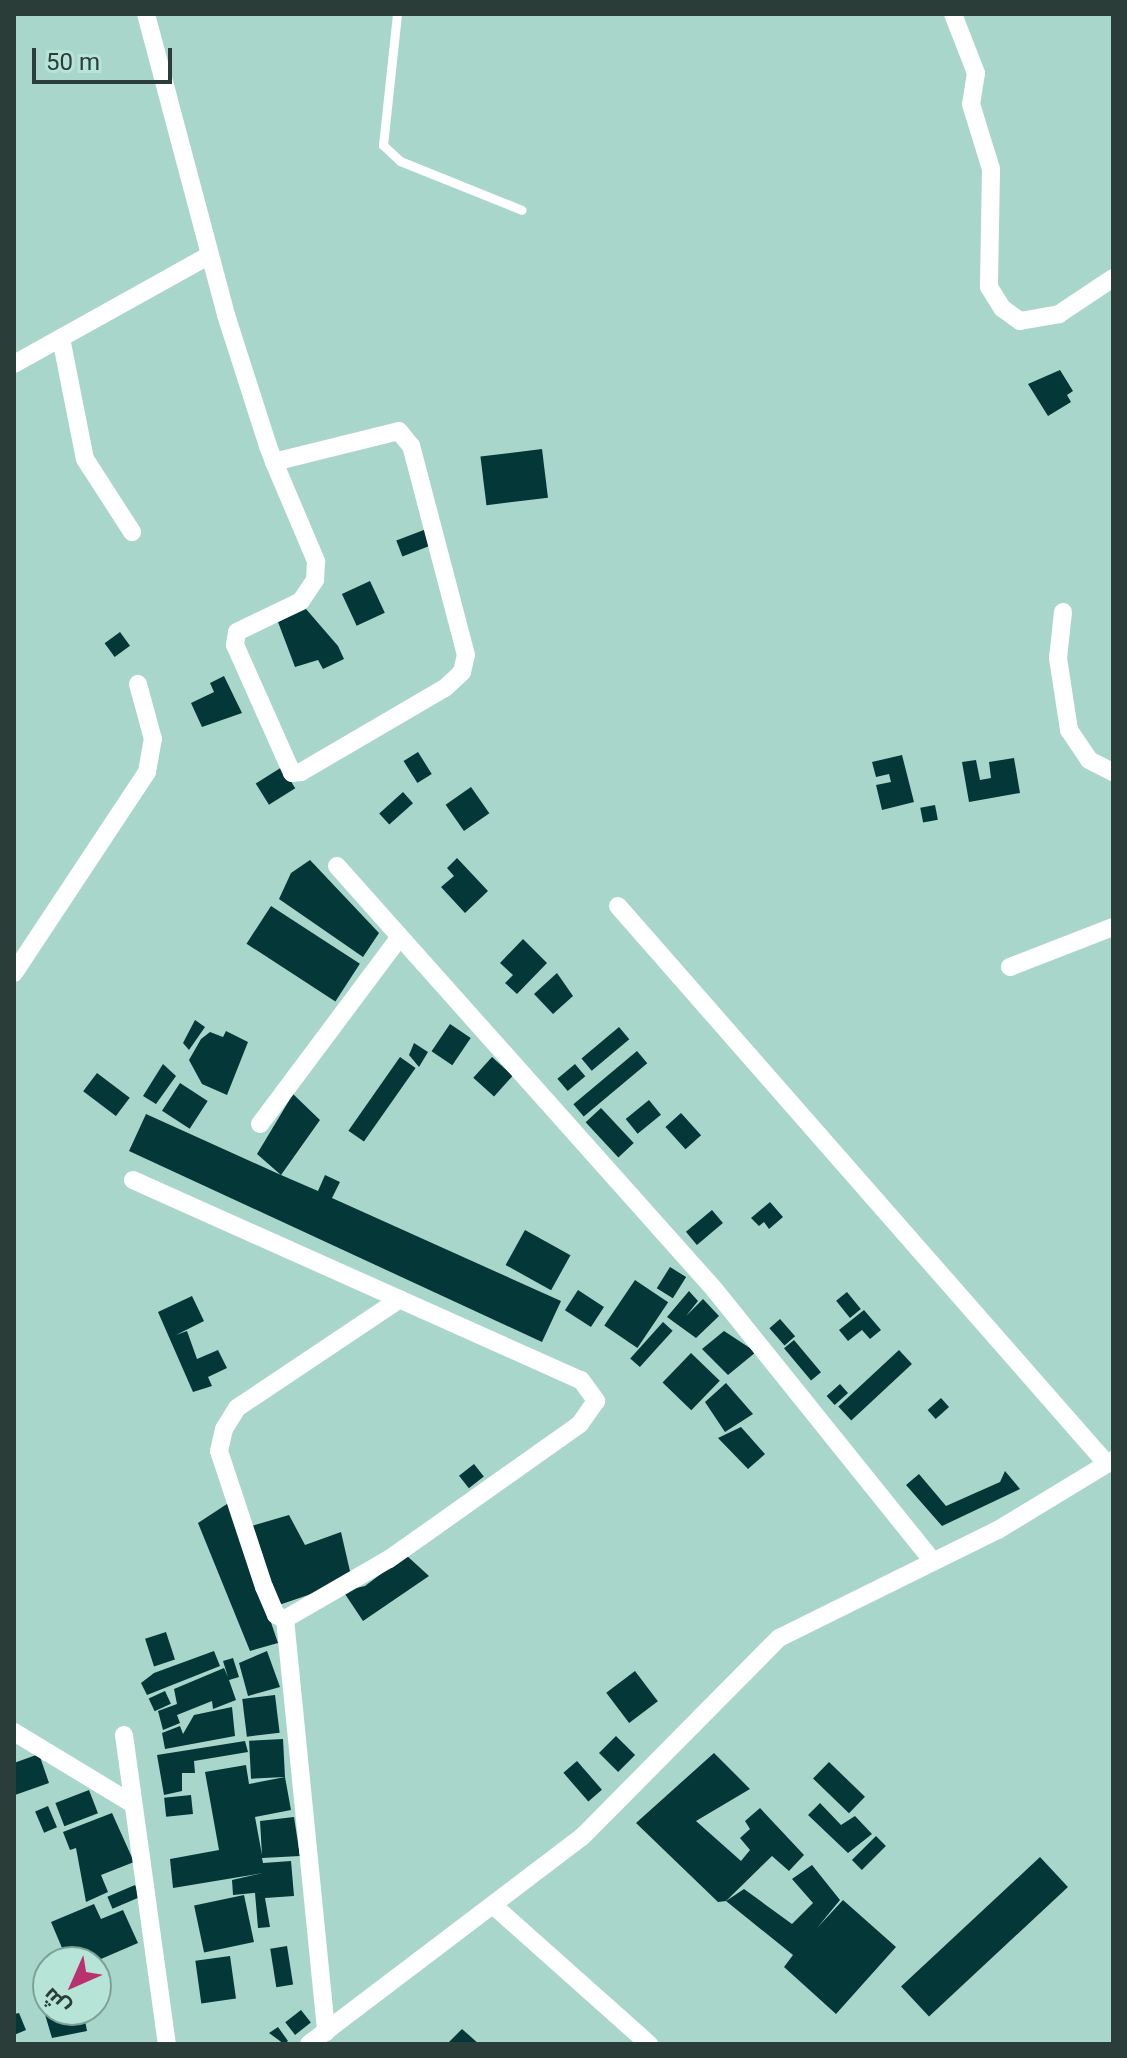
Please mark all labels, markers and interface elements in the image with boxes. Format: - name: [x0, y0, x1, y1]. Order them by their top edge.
- scale bar: [36, 32, 176, 82]
- text: 50 m: [46, 48, 100, 76]
- north arrow: [32, 1946, 112, 2026]
- text: ش: [37, 1983, 75, 2021]

